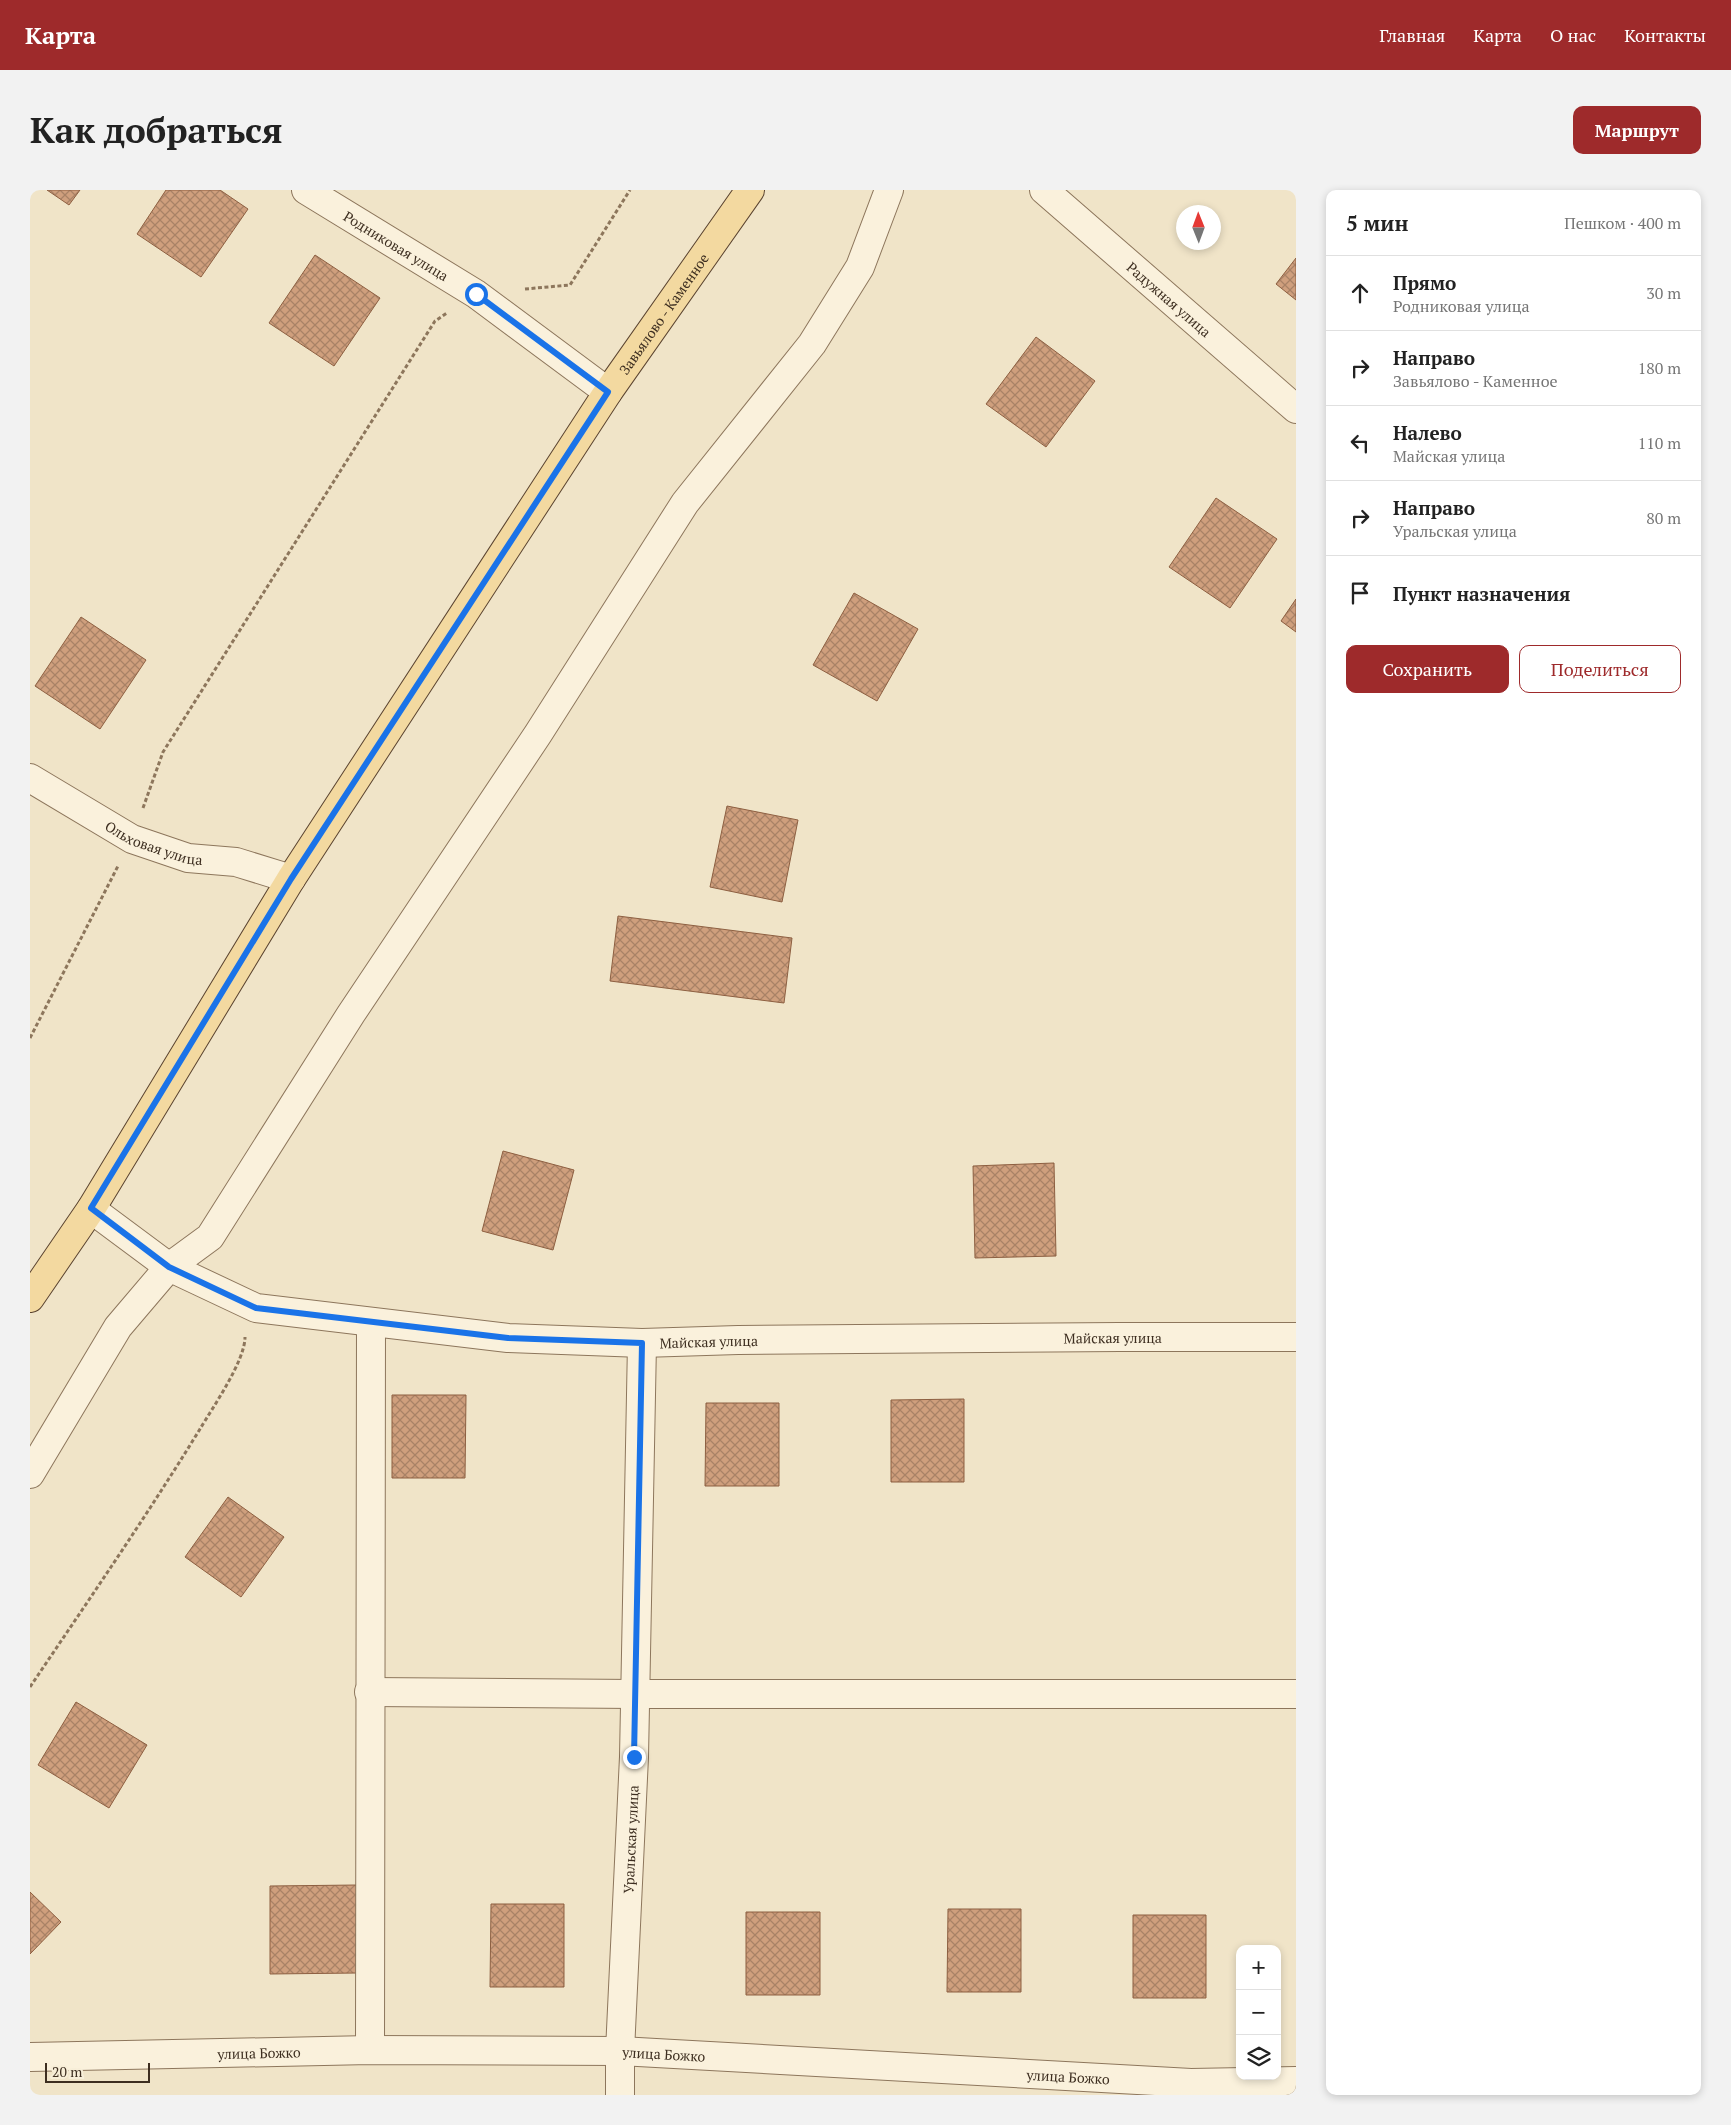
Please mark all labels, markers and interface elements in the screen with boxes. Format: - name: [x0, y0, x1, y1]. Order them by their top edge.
- text: Карта: [25, 19, 96, 51]
- text: Главная: [1379, 23, 1445, 47]
- text: Карта: [1473, 23, 1522, 47]
- text: О нас: [1550, 23, 1596, 47]
- text: Контакты: [1624, 23, 1706, 47]
- button: Маршрут: [1573, 106, 1701, 154]
- text: Как добраться: [30, 107, 283, 153]
- north arrow: [1176, 205, 1221, 250]
- street label: Родниковая улица: [340, 206, 452, 285]
- text: 5 мин: [1346, 209, 1408, 237]
- text: Пешком · 400 m: [1564, 212, 1681, 234]
- street label: Завьялово - Каменное: [614, 249, 713, 378]
- street label: Радужная улица: [1123, 257, 1215, 341]
- text: Прямо: [1393, 270, 1456, 295]
- icon: ahead: [1346, 279, 1374, 307]
- text: 30 m: [1646, 282, 1681, 304]
- route start: [465, 283, 488, 306]
- text: Родниковая улица: [1393, 295, 1530, 317]
- text: Направо: [1393, 345, 1475, 370]
- icon: right: [1346, 354, 1374, 382]
- text: 180 m: [1638, 357, 1681, 379]
- text: Завьялово - Каменное: [1393, 370, 1558, 392]
- text: Налево: [1393, 420, 1462, 445]
- icon: left: [1346, 429, 1374, 457]
- text: 110 m: [1638, 432, 1681, 454]
- text: Майская улица: [1393, 445, 1505, 467]
- text: Направо: [1393, 495, 1475, 520]
- icon: right: [1346, 504, 1374, 532]
- text: 80 m: [1646, 507, 1681, 529]
- text: Уральская улица: [1393, 520, 1517, 542]
- icon: arrive: [1346, 579, 1374, 607]
- text: Пункт назначения: [1393, 581, 1570, 606]
- button: Сохранить: [1346, 645, 1509, 693]
- button: Поделиться: [1519, 645, 1681, 693]
- street label: Ольховая улица: [102, 816, 203, 869]
- street label: Майская улица: [1063, 1328, 1162, 1347]
- street label: Майская улица: [659, 1330, 758, 1352]
- route end: [623, 1746, 646, 1769]
- street label: Уральская улица: [618, 1785, 642, 1894]
- map controls: [1236, 1945, 1281, 2080]
- button: +: [1236, 1945, 1281, 1990]
- button: −: [1236, 1990, 1281, 2035]
- button: layers: [1236, 2035, 1281, 2080]
- street label: улица Божко: [216, 2042, 301, 2063]
- street label: улица Божко: [621, 2042, 706, 2065]
- scale bar: [45, 2060, 150, 2083]
- text: 20 m: [52, 2062, 82, 2081]
- street label: улица Божко: [1025, 2064, 1111, 2088]

